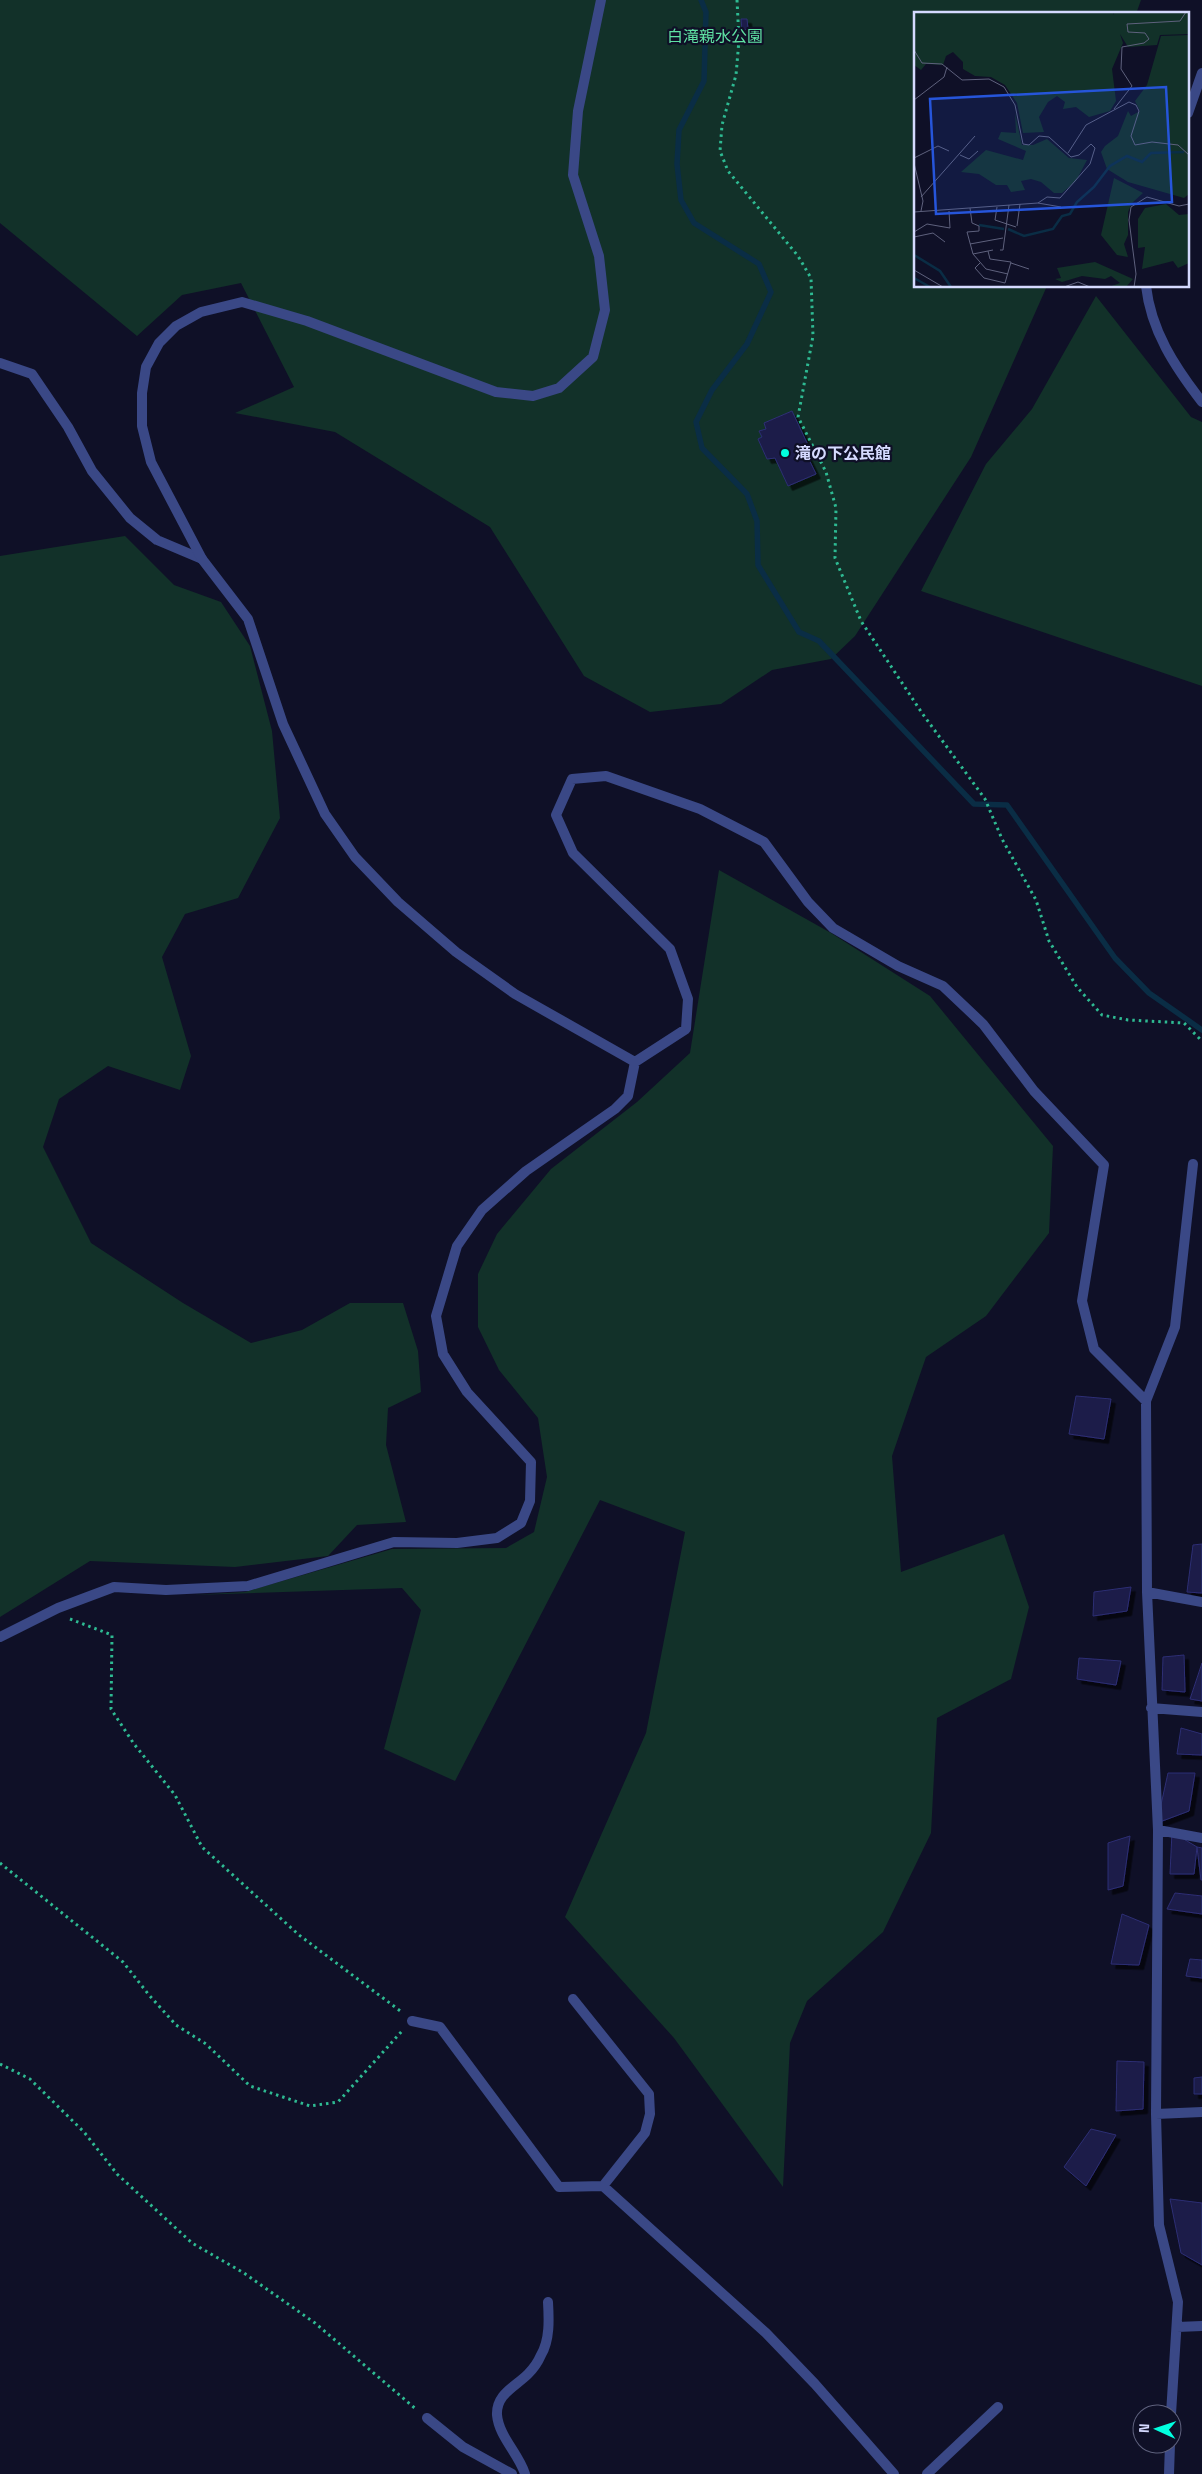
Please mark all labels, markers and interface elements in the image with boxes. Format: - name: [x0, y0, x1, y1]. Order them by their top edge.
- inset map: [914, 12, 1190, 288]
- park label: 白滝親水公園: [667, 26, 763, 47]
- place label: 滝の下公民館: [795, 443, 891, 464]
- marker: 滝の下公民館: [779, 447, 791, 459]
- north arrow: [1132, 2404, 1182, 2454]
- text: N: [1135, 2423, 1153, 2433]

